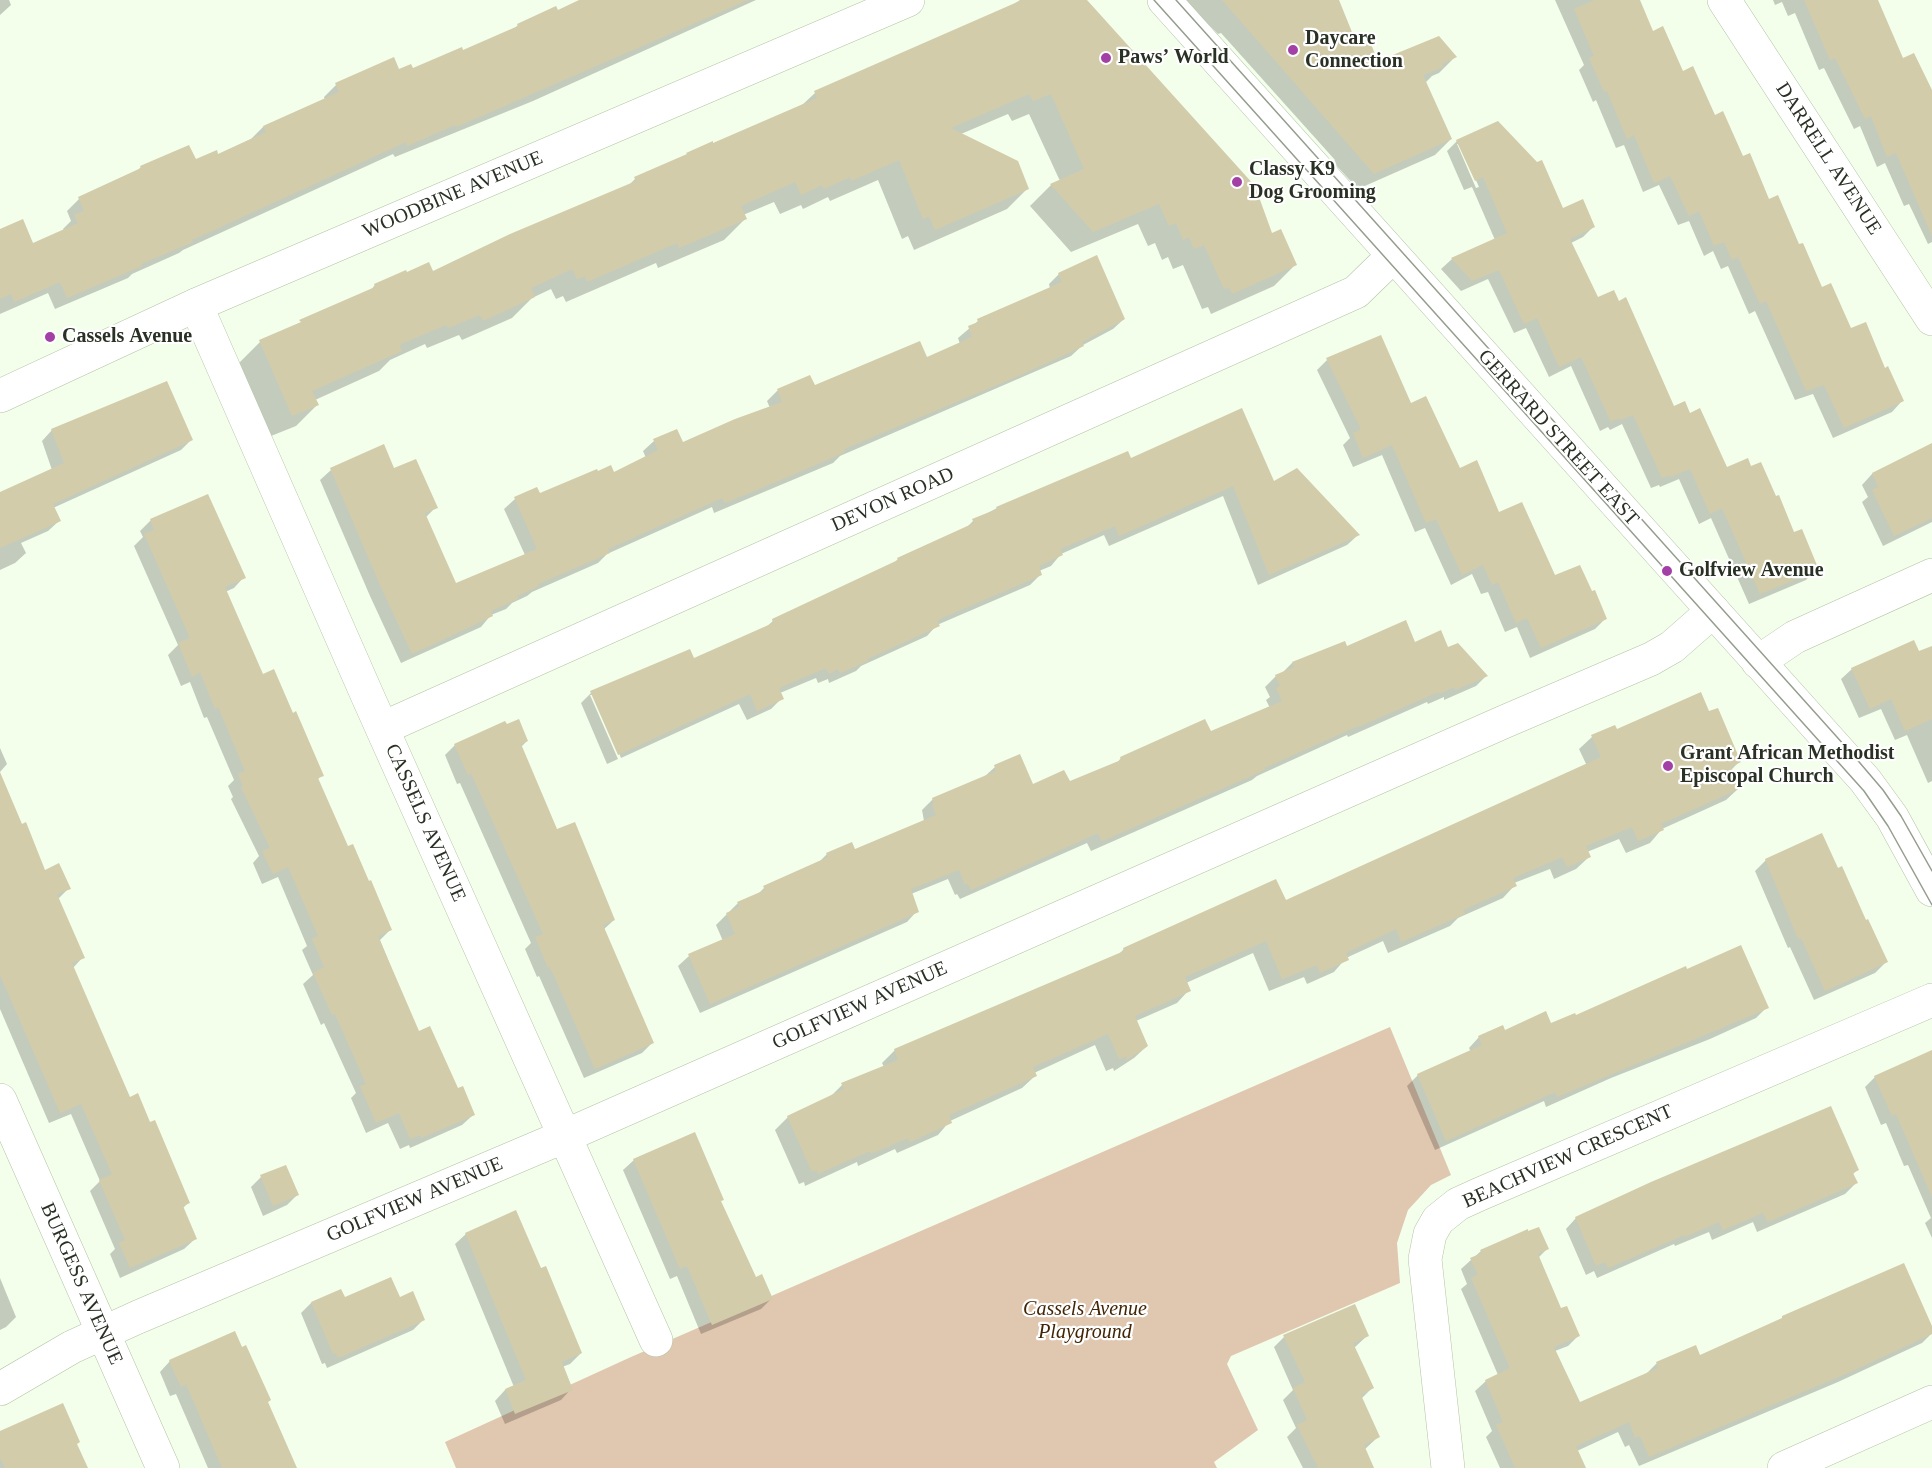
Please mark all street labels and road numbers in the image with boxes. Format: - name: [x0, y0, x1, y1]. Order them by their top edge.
- street label: DARRELL AVENUE: [1770, 78, 1886, 240]
- street label: WOODBINE AVENUE: [359, 146, 547, 244]
- street label: GERRARD STREET EAST: [1473, 345, 1643, 531]
- street label: DEVON ROAD: [828, 462, 958, 538]
- street label: CASSELS AVENUE: [379, 740, 471, 906]
- street label: GOLFVIEW AVENUE: [769, 957, 951, 1055]
- street label: BEACHVIEW CRESCENT: [1459, 1100, 1677, 1214]
- street label: GOLFVIEW AVENUE: [323, 1152, 507, 1248]
- street label: BURGESS AVENUE: [35, 1199, 127, 1369]

